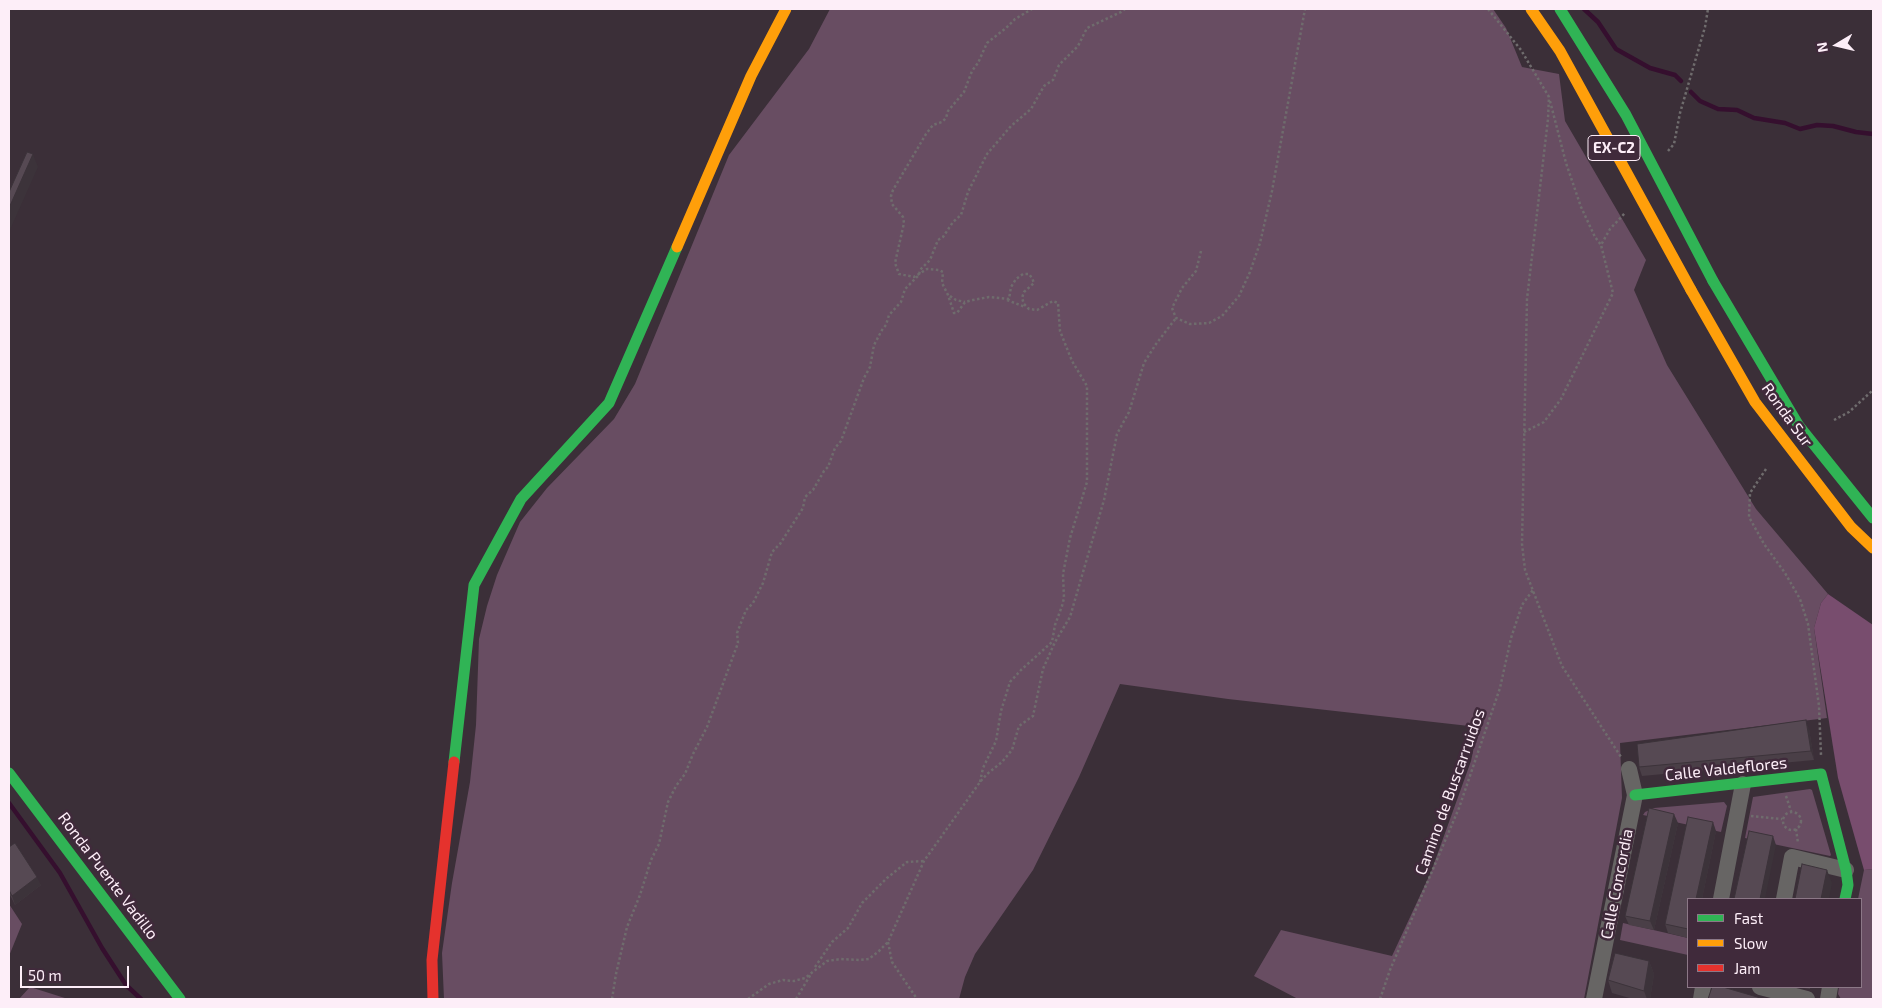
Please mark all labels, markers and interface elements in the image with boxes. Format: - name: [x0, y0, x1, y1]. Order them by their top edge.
- north arrow: [1812, 20, 1862, 70]
- text: N: [1813, 41, 1831, 54]
- road number: EX-C2: [1588, 136, 1640, 160]
- street label: Ronda Sur: [1757, 379, 1817, 451]
- street label: Camino de Buscarruidos: [1411, 706, 1489, 878]
- street label: Calle Valdeflores: [1664, 753, 1788, 785]
- street label: Ronda Puente Vadillo: [54, 809, 162, 943]
- street label: Calle Concordia: [1597, 827, 1637, 941]
- legend: [1687, 898, 1862, 988]
- text: Fast: [1734, 909, 1763, 927]
- text: Slow: [1734, 934, 1768, 952]
- scale bar: [22, 956, 131, 988]
- text: Jam: [1734, 959, 1760, 977]
- text: 50 m: [28, 966, 62, 984]

